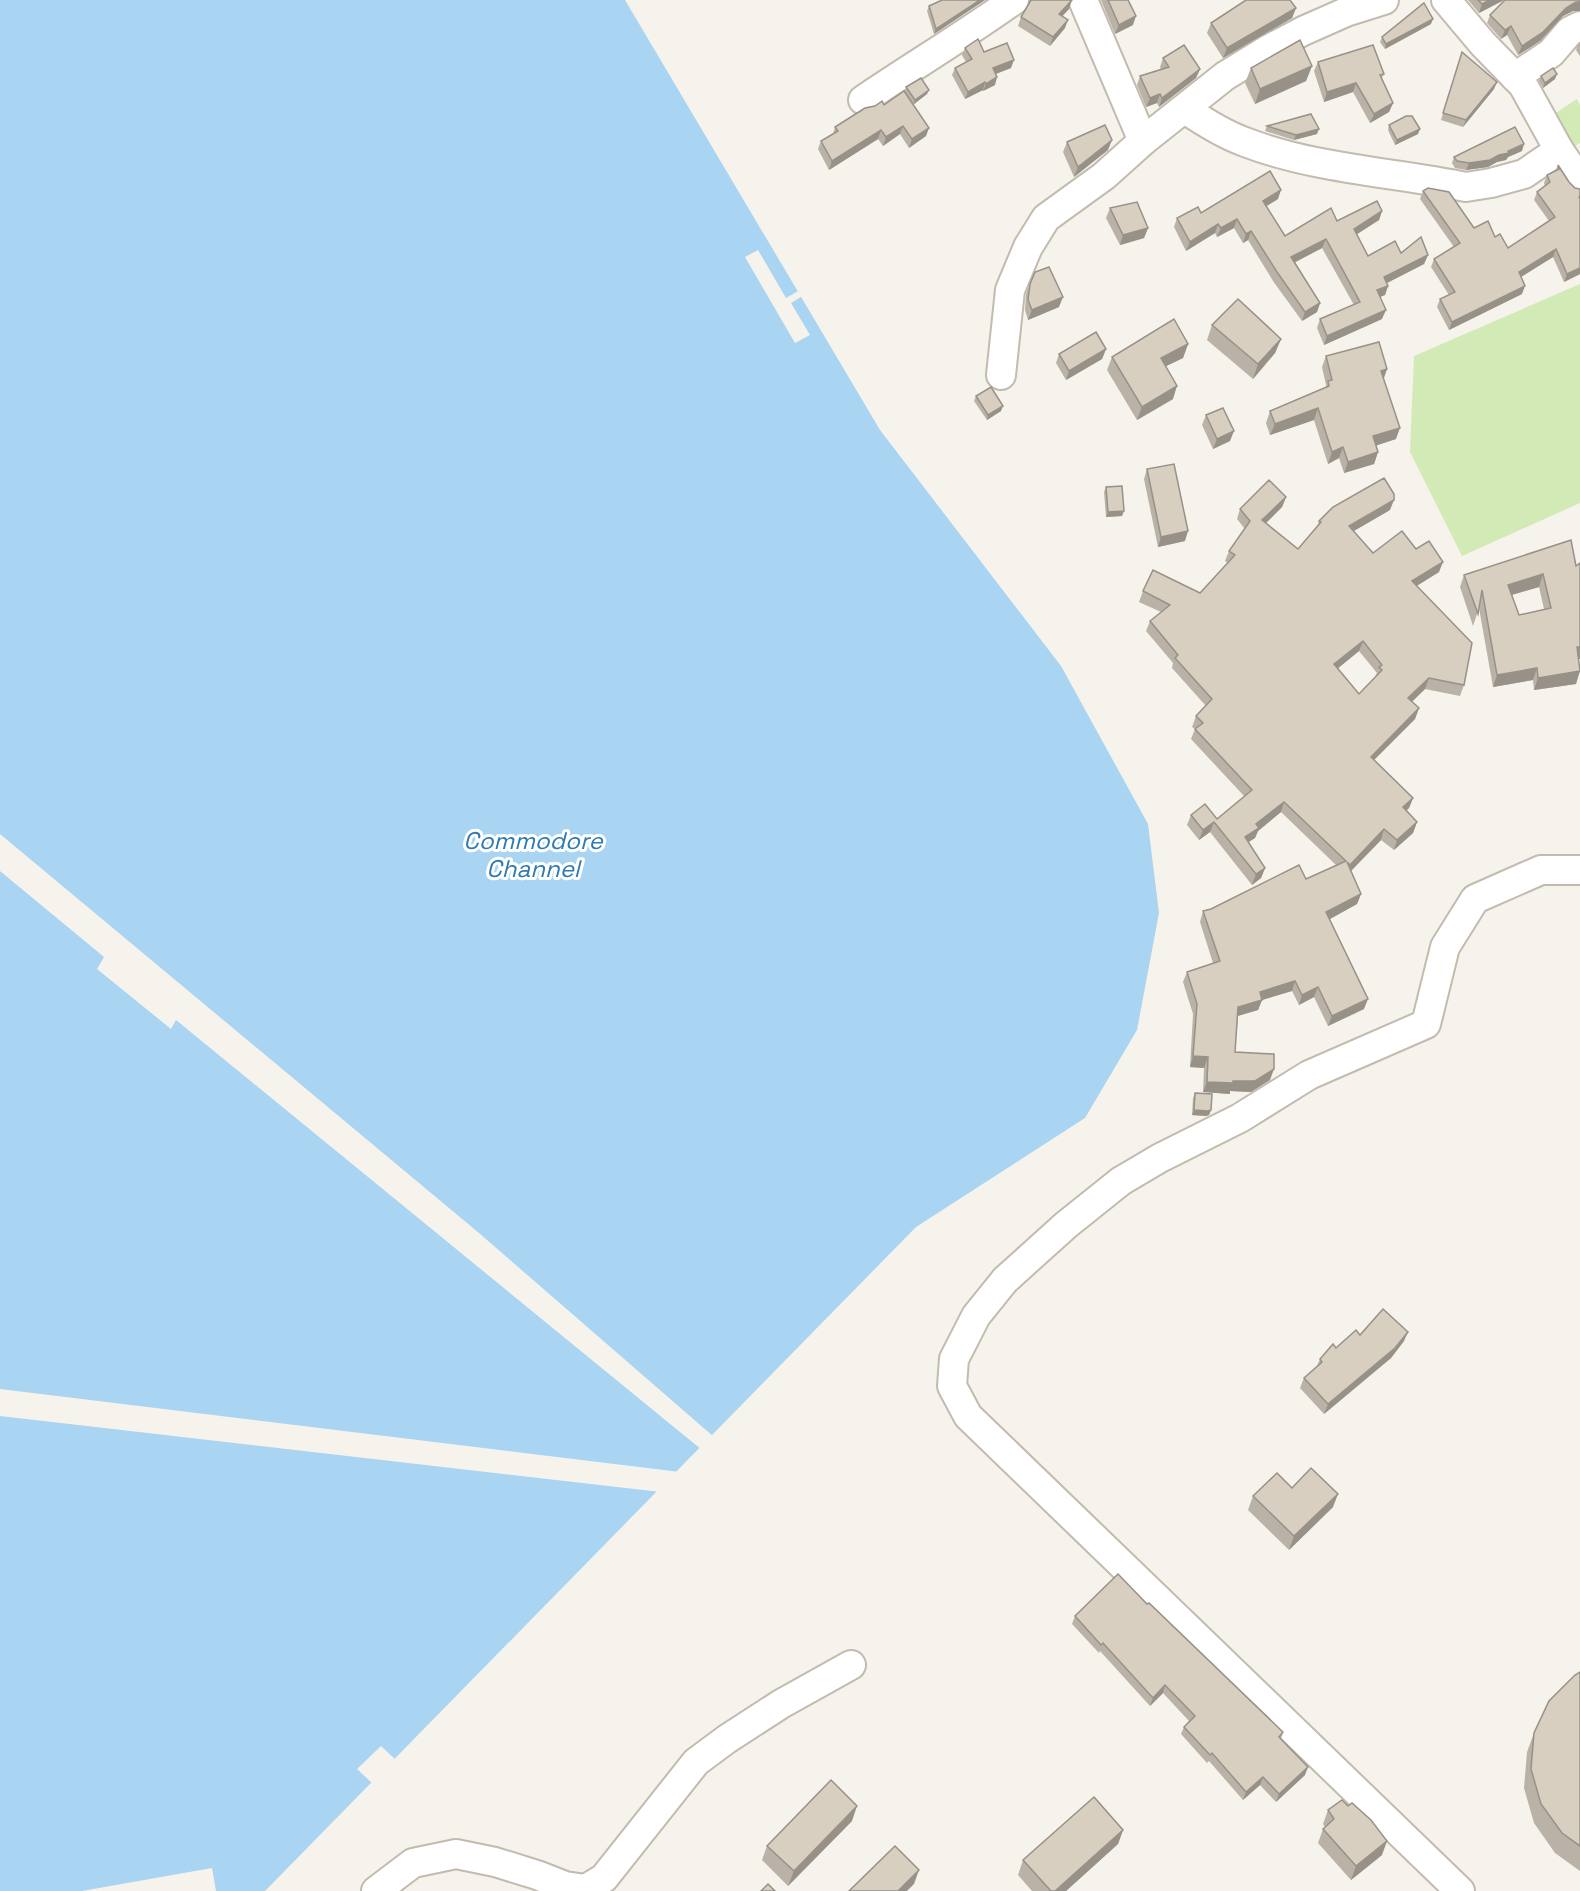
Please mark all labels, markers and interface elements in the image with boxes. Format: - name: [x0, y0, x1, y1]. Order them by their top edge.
- water label: Commodore Channel: [463, 825, 604, 884]

